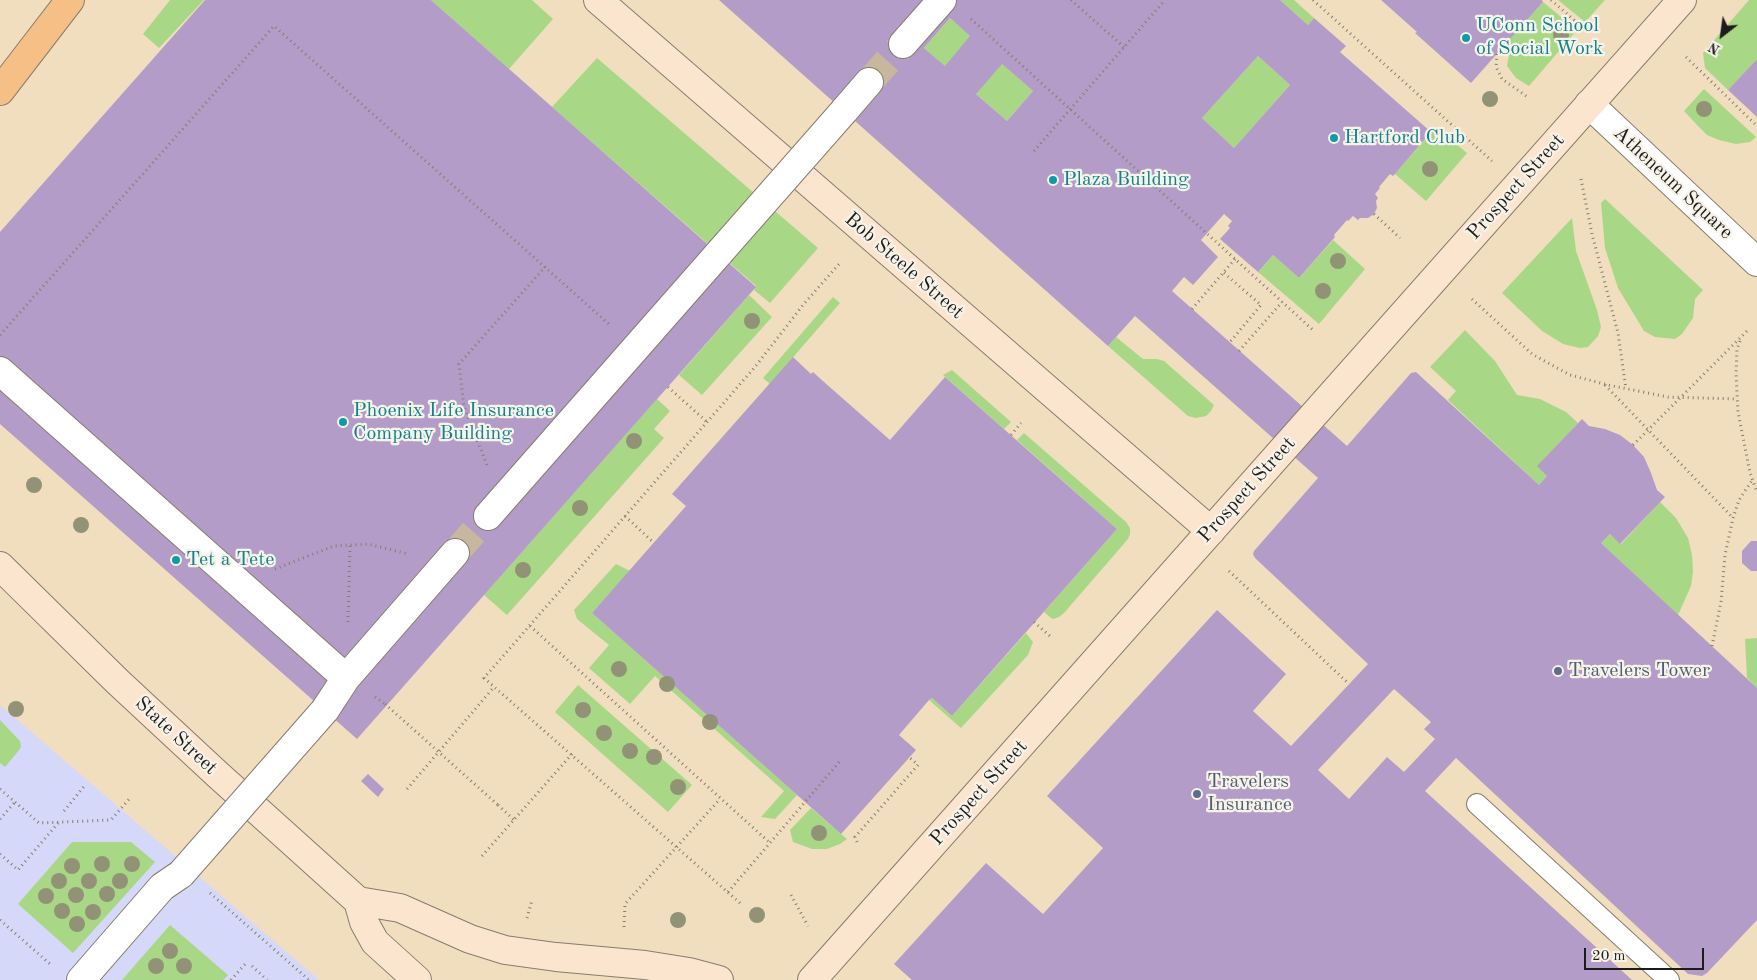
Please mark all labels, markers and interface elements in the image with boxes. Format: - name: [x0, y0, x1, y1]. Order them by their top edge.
- north arrow: [1697, 10, 1747, 60]
- place label: UConn School of Social Work: [1476, 14, 1603, 61]
- marker: UConn School of Social Work: [1460, 32, 1472, 44]
- text: N: [1706, 39, 1723, 57]
- street label: Atheneum Square: [1608, 121, 1738, 245]
- place label: Hartford Club: [1344, 126, 1465, 150]
- street label: Prospect Street: [1462, 129, 1570, 245]
- marker: Hartford Club: [1328, 132, 1340, 144]
- place label: Plaza Building: [1063, 168, 1189, 192]
- marker: Plaza Building: [1047, 174, 1059, 186]
- street label: Bob Steele Street: [839, 208, 969, 324]
- place label: Phoenix Life Insurance Company Building: [353, 399, 554, 446]
- marker: Phoenix Life Insurance Company Building: [337, 416, 349, 428]
- street label: Prospect Street: [1193, 432, 1301, 548]
- place label: Tet a Tete: [186, 548, 275, 572]
- marker: Tet a Tete: [170, 554, 182, 566]
- place label: Travelers Tower: [1568, 659, 1710, 683]
- marker: Travelers Tower: [1552, 665, 1564, 677]
- street label: State Street: [130, 692, 222, 780]
- street label: Prospect Street: [925, 735, 1033, 851]
- place label: Travelers Insurance: [1207, 770, 1292, 817]
- marker: Travelers Insurance: [1191, 788, 1203, 800]
- scale bar: [1587, 938, 1707, 970]
- text: 20 m: [1592, 949, 1626, 964]

